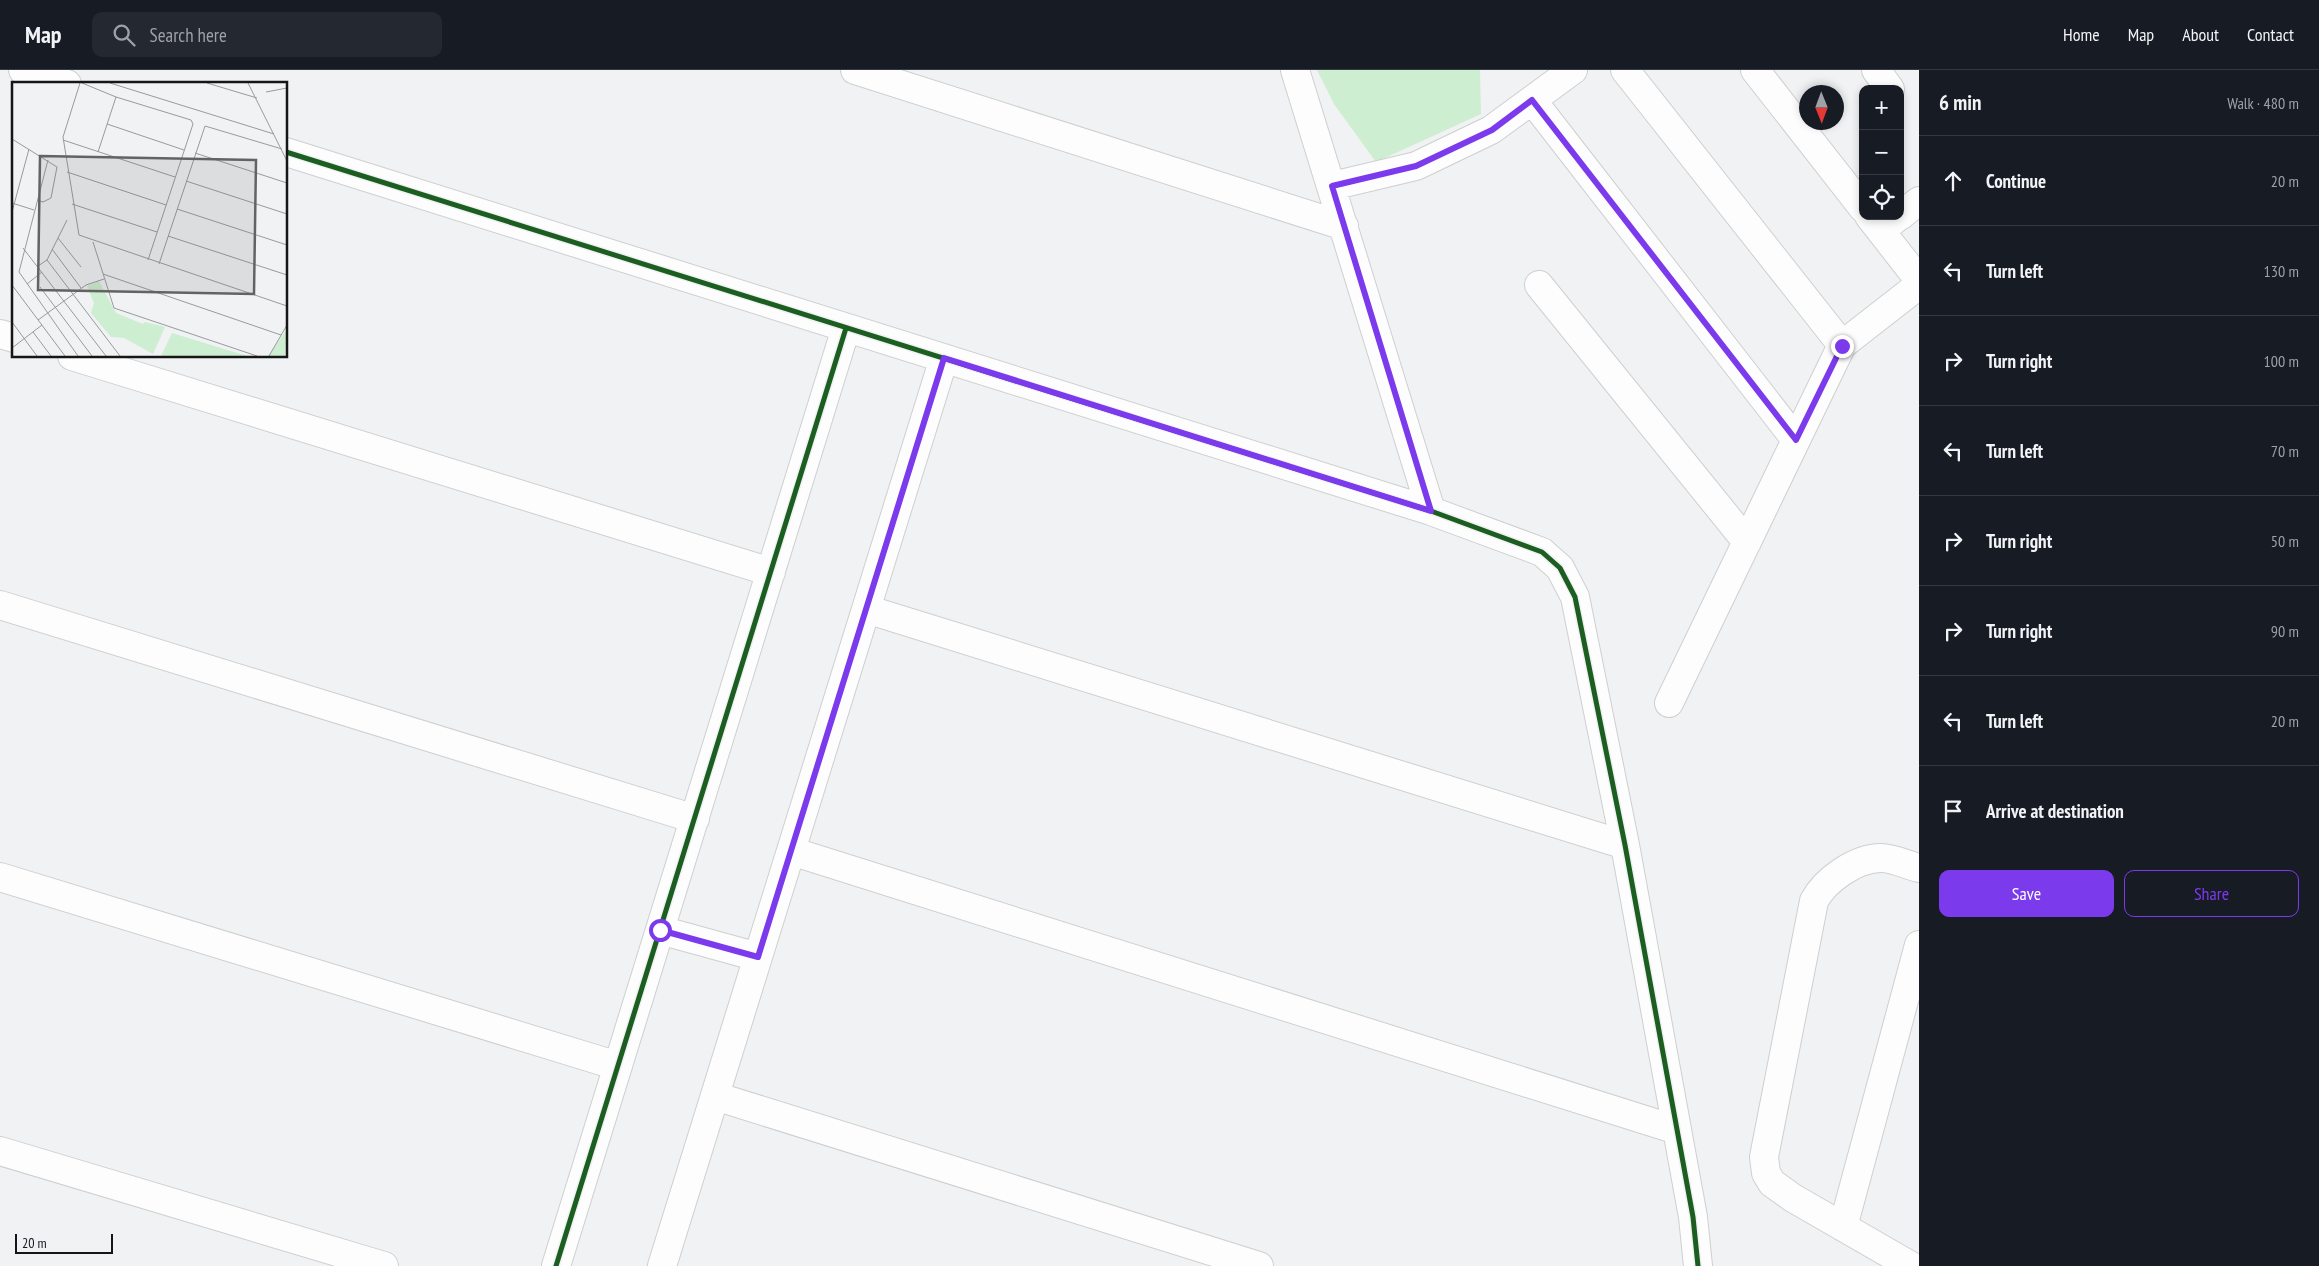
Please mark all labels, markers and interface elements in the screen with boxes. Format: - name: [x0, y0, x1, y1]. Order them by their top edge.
- search box: [92, 12, 442, 57]
- text: Map: [25, 19, 62, 50]
- icon: search: [110, 21, 138, 49]
- text: Search here: [150, 23, 227, 47]
- text: Home: [2063, 23, 2100, 46]
- text: Map: [2128, 23, 2154, 46]
- text: About: [2182, 23, 2219, 46]
- text: Contact: [2247, 23, 2294, 46]
- inset map: [12, 82, 288, 358]
- north arrow: [1799, 85, 1844, 130]
- map controls: [1859, 85, 1904, 220]
- button: +: [1859, 85, 1904, 130]
- text: 6 min: [1939, 89, 1981, 116]
- text: Walk · 480 m: [2227, 93, 2299, 113]
- button: −: [1859, 130, 1904, 175]
- icon: ahead: [1939, 167, 1967, 195]
- text: Continue: [1986, 169, 2046, 193]
- text: 20 m: [2271, 171, 2299, 191]
- button: locate: [1859, 175, 1904, 220]
- icon: left: [1939, 257, 1967, 285]
- text: Turn left: [1986, 259, 2043, 283]
- text: 130 m: [2264, 261, 2299, 281]
- route end: [1831, 335, 1854, 358]
- icon: right: [1939, 347, 1967, 375]
- text: Turn right: [1986, 349, 2052, 373]
- text: 100 m: [2264, 351, 2299, 371]
- icon: left: [1939, 437, 1967, 465]
- text: Turn left: [1986, 439, 2043, 463]
- text: 70 m: [2271, 441, 2299, 461]
- icon: right: [1939, 527, 1967, 555]
- text: Turn right: [1986, 529, 2052, 553]
- text: 50 m: [2271, 531, 2299, 551]
- icon: right: [1939, 617, 1967, 645]
- text: Turn right: [1986, 619, 2052, 643]
- text: 90 m: [2271, 621, 2299, 641]
- icon: left: [1939, 707, 1967, 735]
- text: Turn left: [1986, 709, 2043, 733]
- text: 20 m: [2271, 711, 2299, 731]
- icon: arrive: [1939, 797, 1967, 825]
- text: Arrive at destination: [1986, 799, 2124, 823]
- button: Save: [1939, 870, 2114, 917]
- button: Share: [2124, 870, 2299, 917]
- route start: [649, 919, 672, 942]
- scale bar: [15, 1231, 112, 1254]
- text: 20 m: [22, 1234, 47, 1252]

